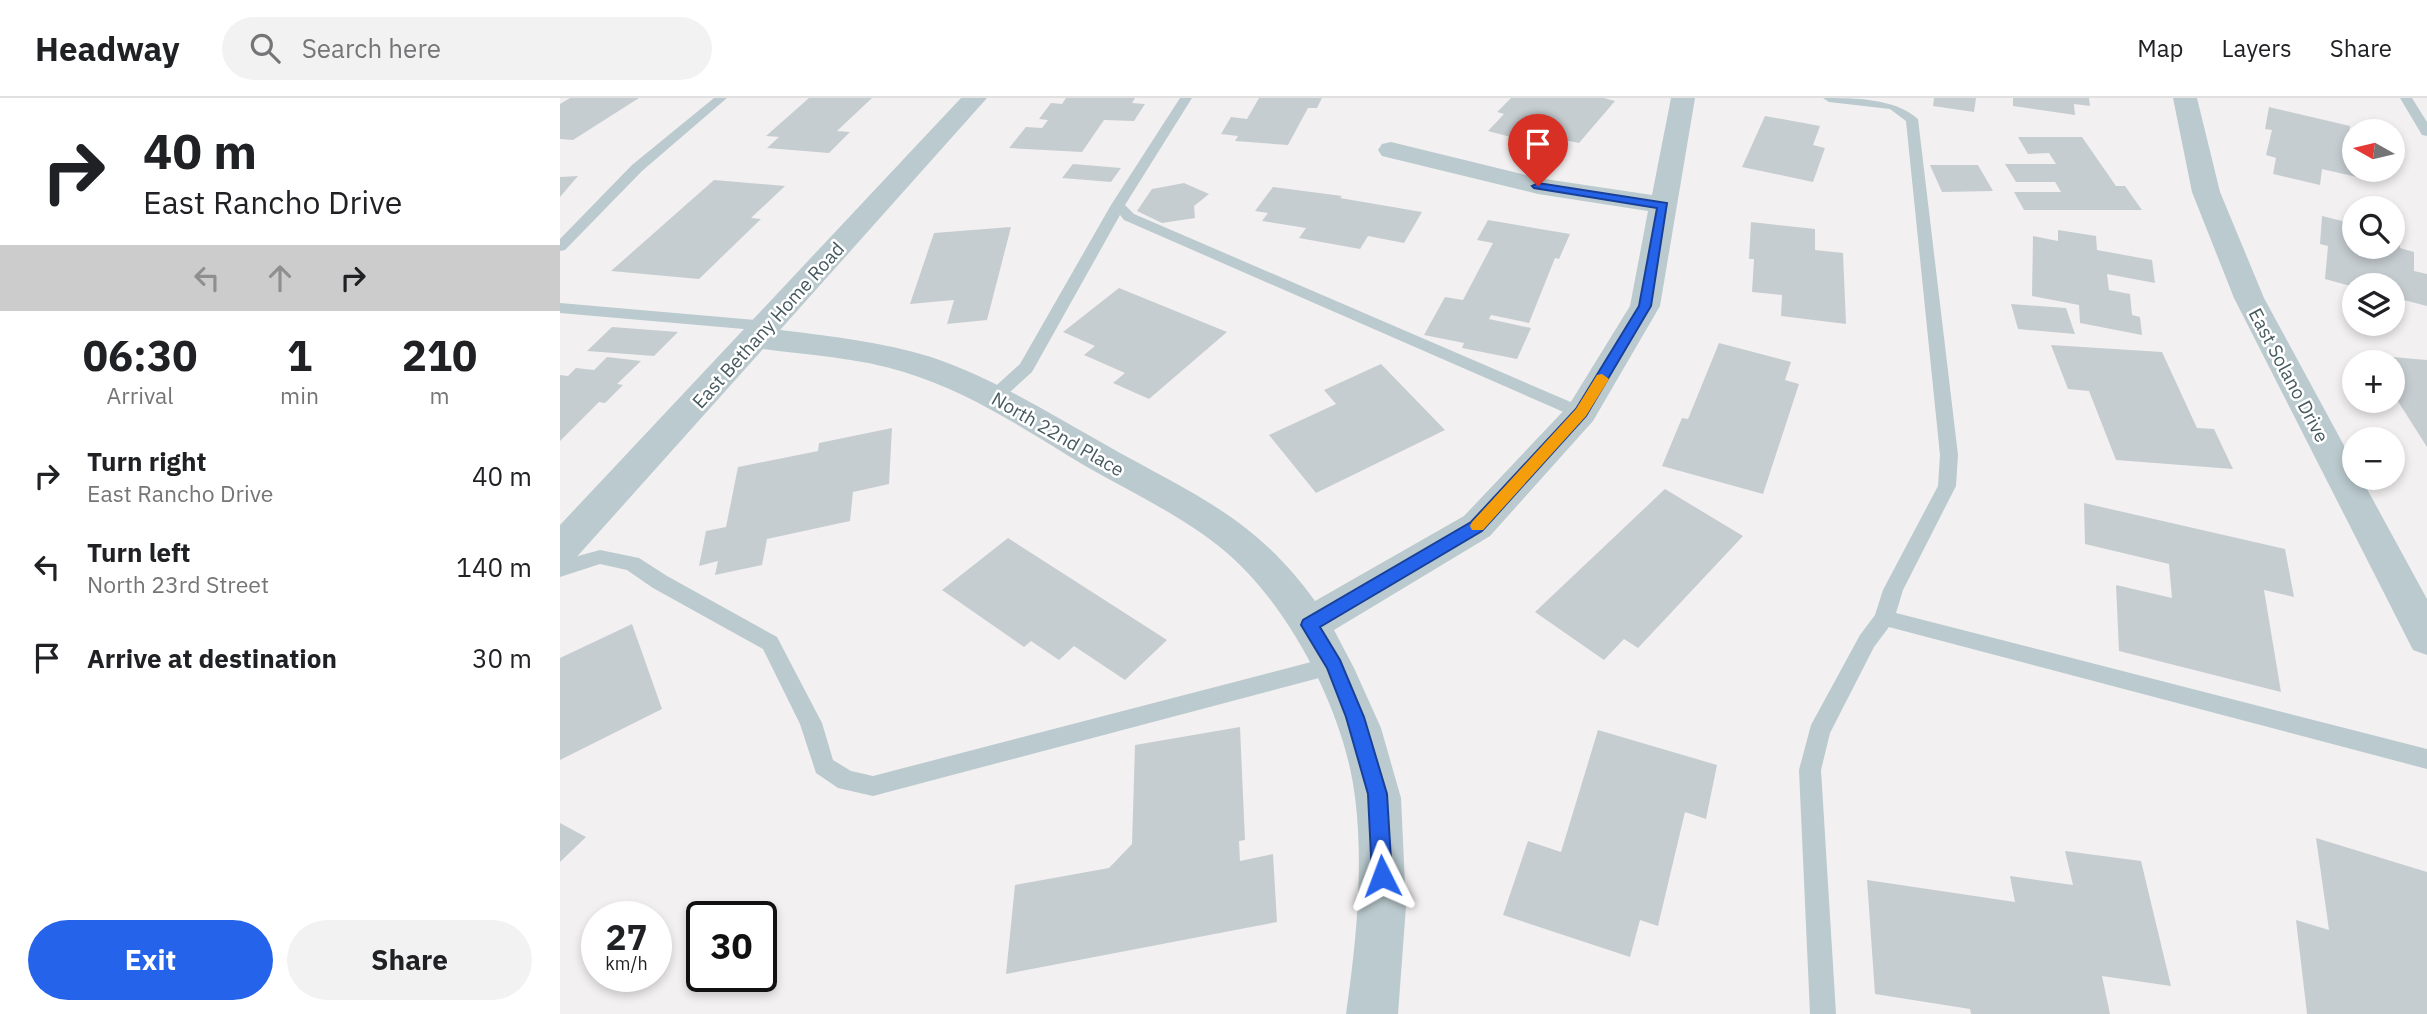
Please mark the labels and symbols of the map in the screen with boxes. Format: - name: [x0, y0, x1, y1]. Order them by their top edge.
- pin: [1508, 114, 1568, 186]
- north arrow: [2342, 119, 2404, 182]
- street label: East Bethany Home Road: [687, 237, 849, 413]
- street label: East Solano Drive: [2244, 304, 2334, 446]
- street label: North 22nd Place: [988, 386, 1128, 482]
- position arrow: [1345, 839, 1419, 913]
- speed limit sign: 30: [686, 901, 777, 992]

